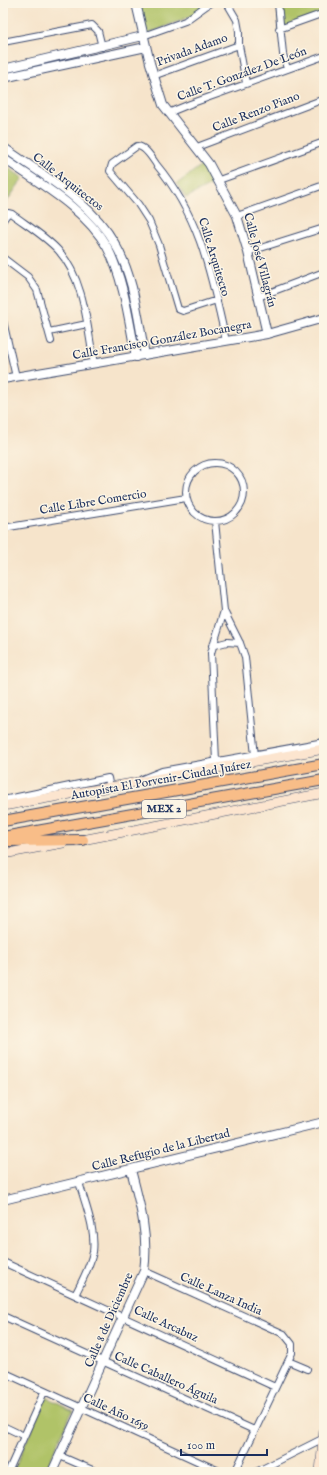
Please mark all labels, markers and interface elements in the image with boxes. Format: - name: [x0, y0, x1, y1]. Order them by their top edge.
- street label: Privada Adamo: [154, 30, 230, 70]
- street label: Calle T. González De León: [175, 43, 309, 104]
- street label: Calle Renzo Piano: [210, 88, 302, 136]
- street label: Calle Arquitectos: [29, 150, 106, 215]
- street label: Calle José Villagrán: [239, 211, 280, 310]
- street label: Calle Arquitecto: [194, 216, 233, 299]
- street label: Calle Francisco González Bocanegra: [71, 317, 253, 363]
- street label: Calle Libre Comercio: [39, 486, 148, 518]
- street label: Autopista El Porvenir-Ciudad Juárez: [69, 757, 253, 804]
- road number: MEX 2: [142, 800, 186, 818]
- street label: Calle Refugio de la Libertad: [90, 1125, 232, 1174]
- street label: Calle Lanza India: [178, 1269, 265, 1319]
- street label: Calle 8 de Diciembre: [81, 1270, 137, 1370]
- street label: Calle Arcabuz: [131, 1303, 201, 1346]
- street label: Calle Caballero Águila: [112, 1347, 221, 1408]
- street label: Calle Año 1659: [81, 1390, 151, 1434]
- scale bar: [181, 1431, 267, 1457]
- text: 100 m: [187, 1438, 215, 1453]

